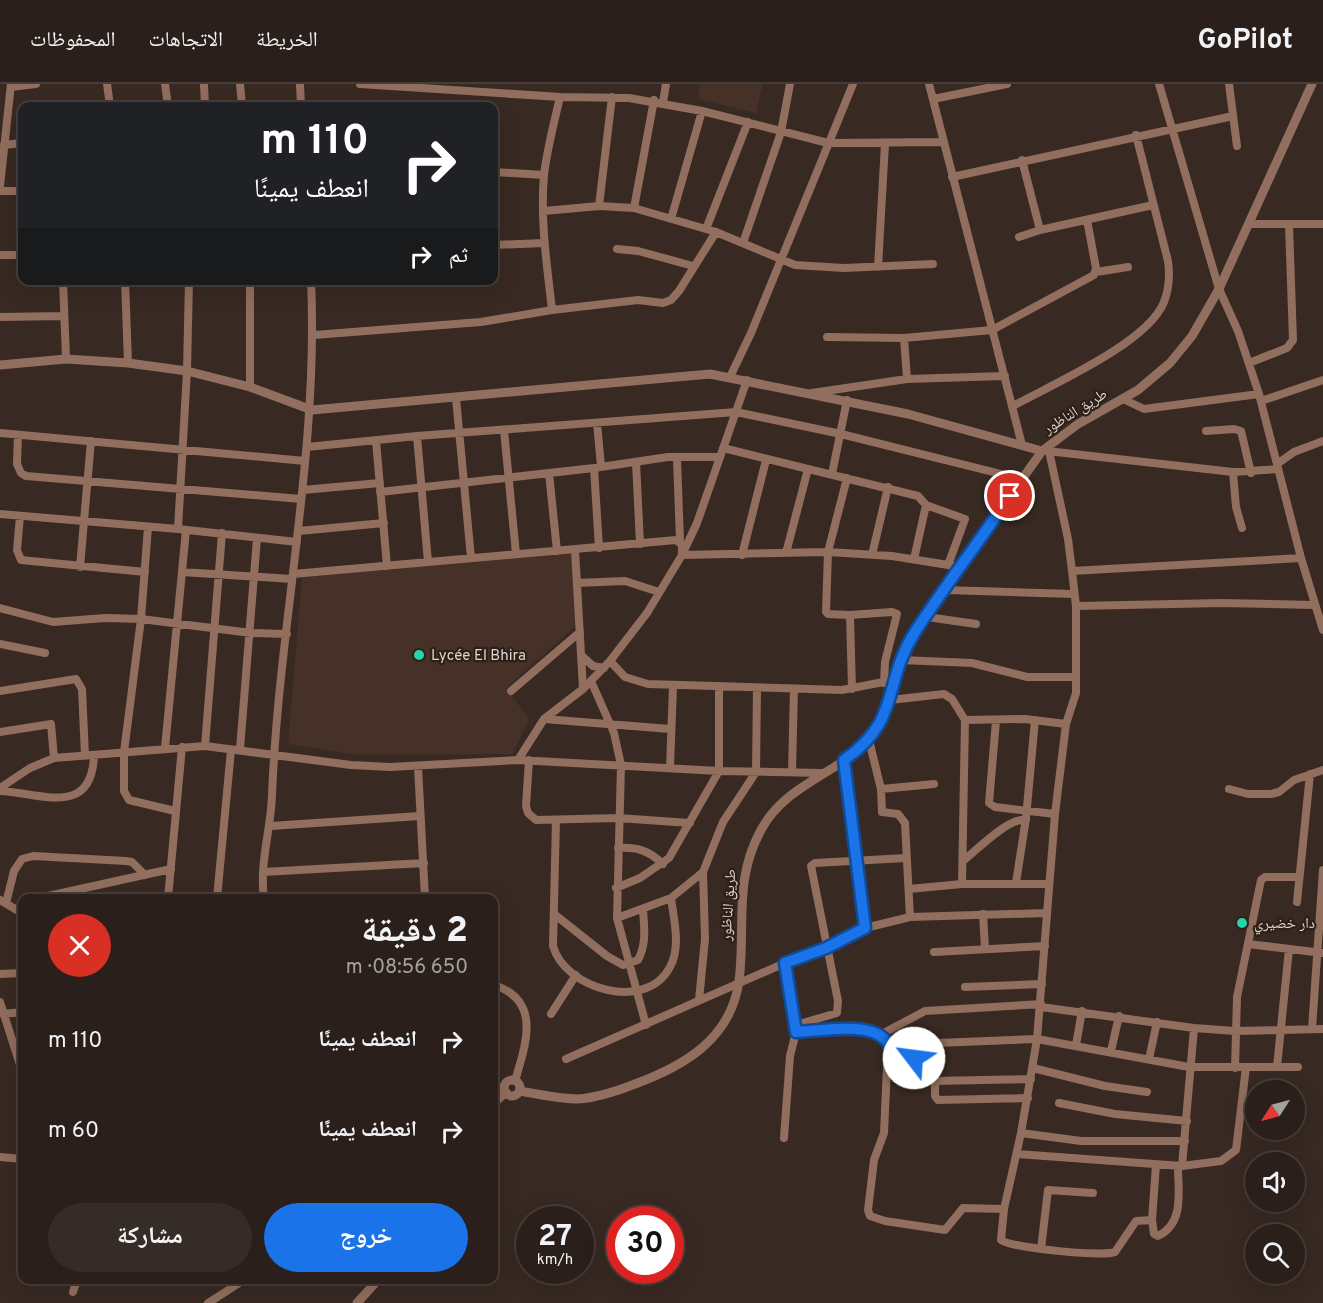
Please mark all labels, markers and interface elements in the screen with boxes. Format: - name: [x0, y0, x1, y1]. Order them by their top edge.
- text: GoPilot: [1198, 23, 1293, 59]
- text: المحفوظات: [30, 27, 115, 54]
- text: الاتجاهات: [148, 27, 223, 54]
- text: الخريطة: [256, 27, 318, 54]
- text: 110 m: [260, 116, 369, 169]
- icon: right: [390, 126, 468, 204]
- text: انعطف يمينًا: [254, 173, 369, 207]
- icon: right: [404, 240, 437, 273]
- text: ثم: [449, 243, 468, 270]
- street label: طريق الناظور: [1039, 385, 1111, 440]
- pin: [984, 470, 1035, 521]
- icon: arrive: [993, 479, 1026, 512]
- place label: Lycée El Bhira: [431, 647, 526, 666]
- marker: Lycée El Bhira: [412, 648, 426, 662]
- street label: طريق الناظور: [717, 868, 741, 943]
- text: 2 دقيقة: [361, 909, 468, 955]
- button: close: [48, 914, 111, 977]
- place label: دار خضيري: [1254, 915, 1315, 935]
- marker: دار خضيري: [1235, 916, 1249, 930]
- text: 650 m · 08:56: [346, 955, 468, 981]
- icon: right: [435, 1025, 468, 1058]
- position arrow: [882, 1026, 946, 1090]
- text: انعطف يمينًا: [318, 1027, 417, 1054]
- text: 110 m: [48, 1028, 102, 1055]
- north arrow: [1245, 1080, 1305, 1140]
- map controls: [1245, 1080, 1305, 1284]
- icon: right: [435, 1115, 468, 1148]
- text: انعطف يمينًا: [318, 1117, 417, 1144]
- text: 60 m: [48, 1118, 99, 1145]
- button: sound: [1245, 1152, 1305, 1212]
- button: مشاركة: [48, 1203, 252, 1272]
- button: خروج: [264, 1203, 468, 1272]
- speed limit sign: 30: [606, 1206, 684, 1284]
- text: 27: [538, 1219, 572, 1256]
- button: search: [1245, 1224, 1305, 1284]
- text: km/h: [537, 1251, 573, 1270]

